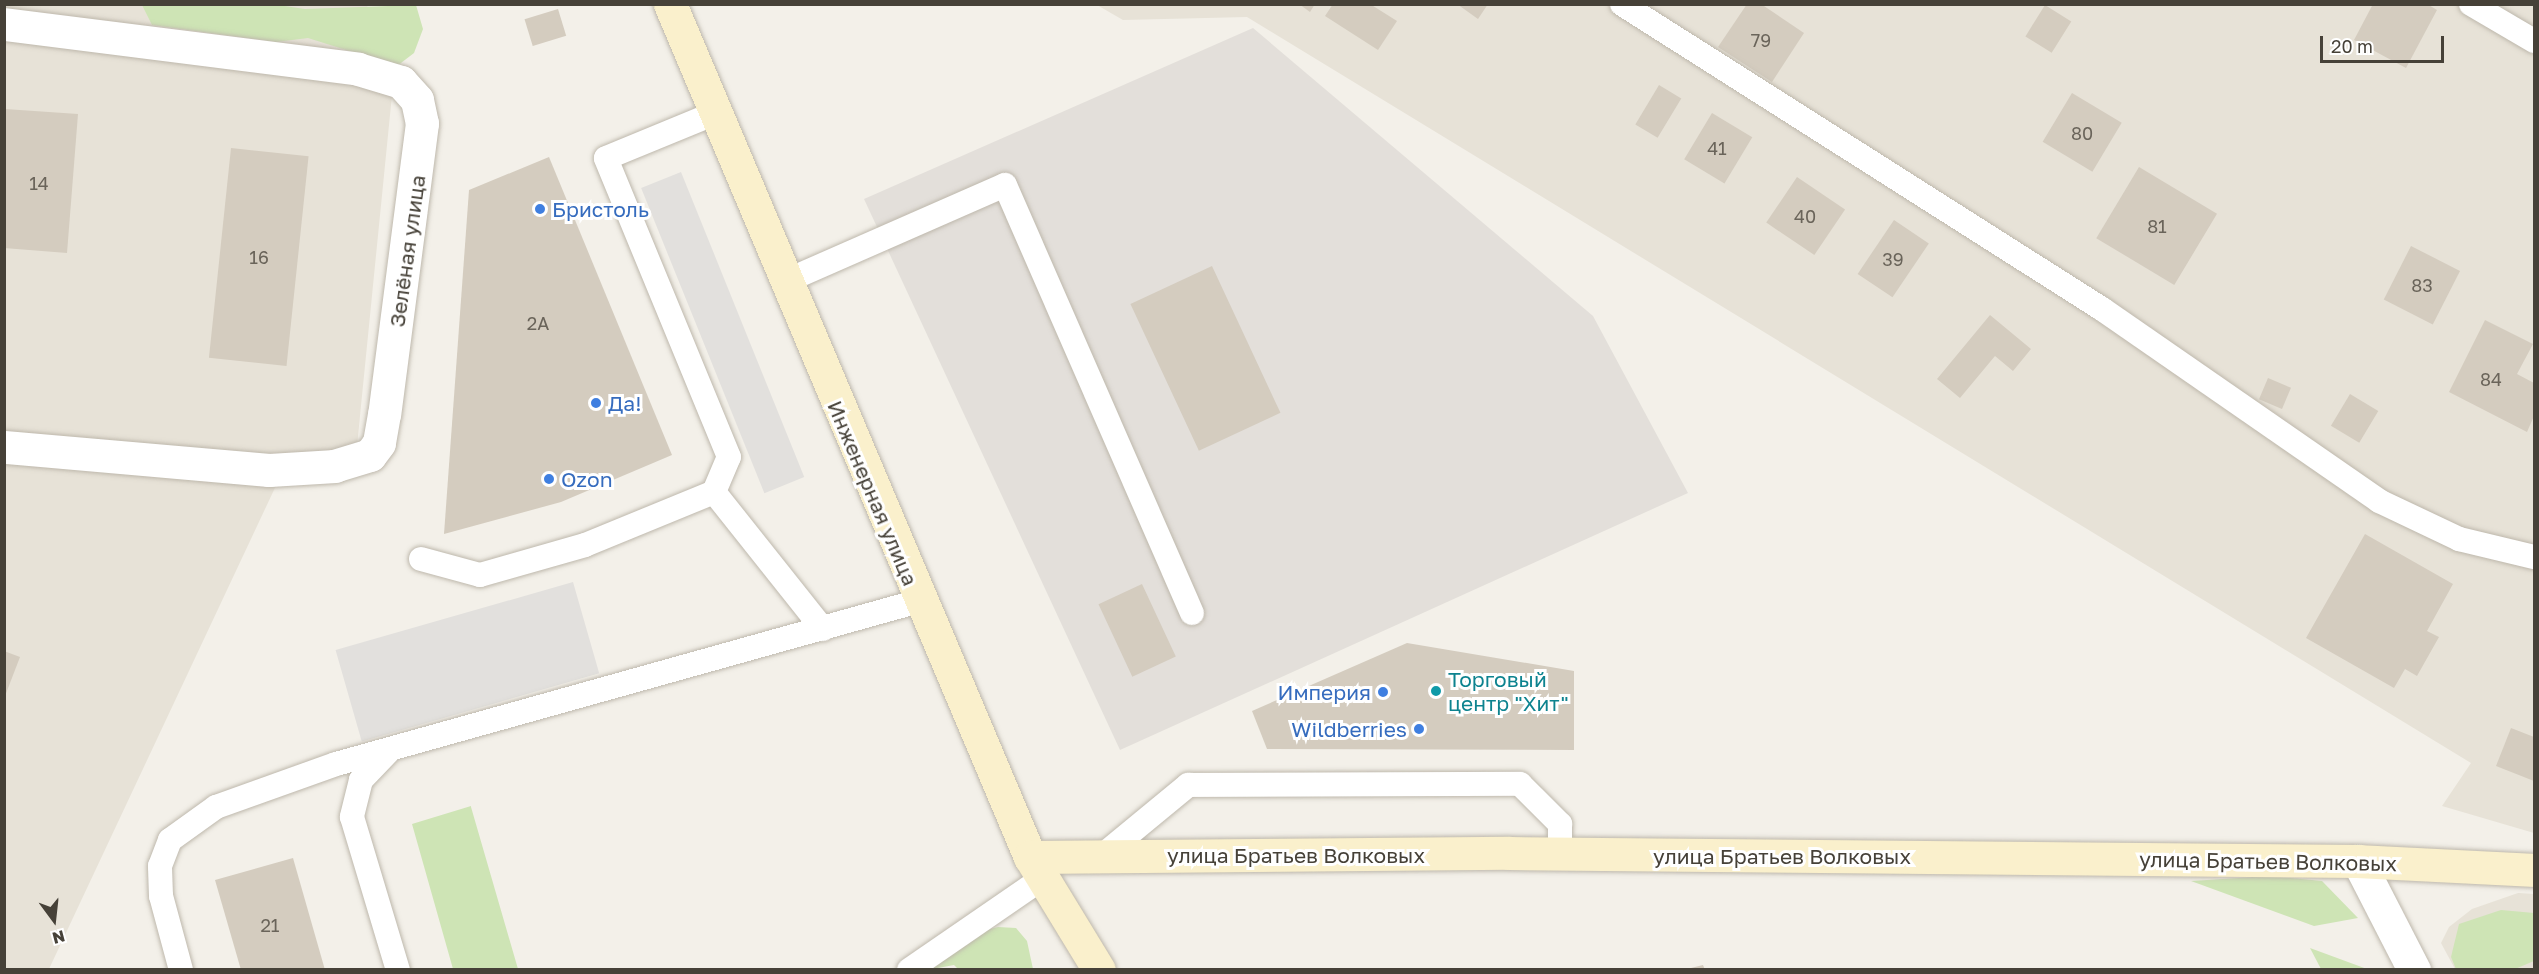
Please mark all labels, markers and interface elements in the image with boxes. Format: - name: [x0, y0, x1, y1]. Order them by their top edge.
- scale bar: [2323, 24, 2448, 62]
- house number: 79: [1751, 29, 1771, 51]
- text: 20 m: [2331, 35, 2373, 57]
- house number: 80: [2071, 122, 2093, 144]
- house number: 41: [1707, 137, 1727, 159]
- house number: 14: [29, 172, 49, 194]
- street label: Зелёная улица: [384, 173, 430, 329]
- place label: Бристоль: [552, 196, 649, 222]
- marker: Бристоль: [533, 202, 547, 216]
- house number: 40: [1794, 205, 1816, 227]
- house number: 81: [2147, 215, 2167, 237]
- house number: 16: [249, 246, 269, 268]
- house number: 39: [1882, 248, 1904, 270]
- house number: 83: [2411, 274, 2433, 296]
- house number: 2А: [527, 312, 549, 334]
- house number: 84: [2480, 368, 2502, 390]
- place label: Да!: [608, 390, 641, 416]
- marker: Да!: [589, 396, 603, 410]
- street label: Инженерная улица: [823, 397, 923, 589]
- place label: Ozon: [561, 466, 613, 492]
- marker: Ozon: [542, 472, 556, 486]
- place label: Торговый центр "Хит": [1448, 666, 1569, 716]
- place label: Империя: [1277, 679, 1371, 705]
- marker: Торговый центр "Хит": [1429, 684, 1443, 698]
- marker: Империя: [1376, 685, 1390, 699]
- place label: Wildberries: [1291, 716, 1407, 742]
- marker: Wildberries: [1412, 722, 1426, 736]
- street label: улица Братьев Волковых: [1167, 842, 1425, 868]
- street label: улица Братьев Волковых: [1653, 843, 1911, 869]
- street label: улица Братьев Волковых: [2139, 846, 2397, 876]
- north arrow: [24, 890, 84, 950]
- house number: 21: [260, 914, 280, 936]
- text: N: [50, 926, 67, 949]

